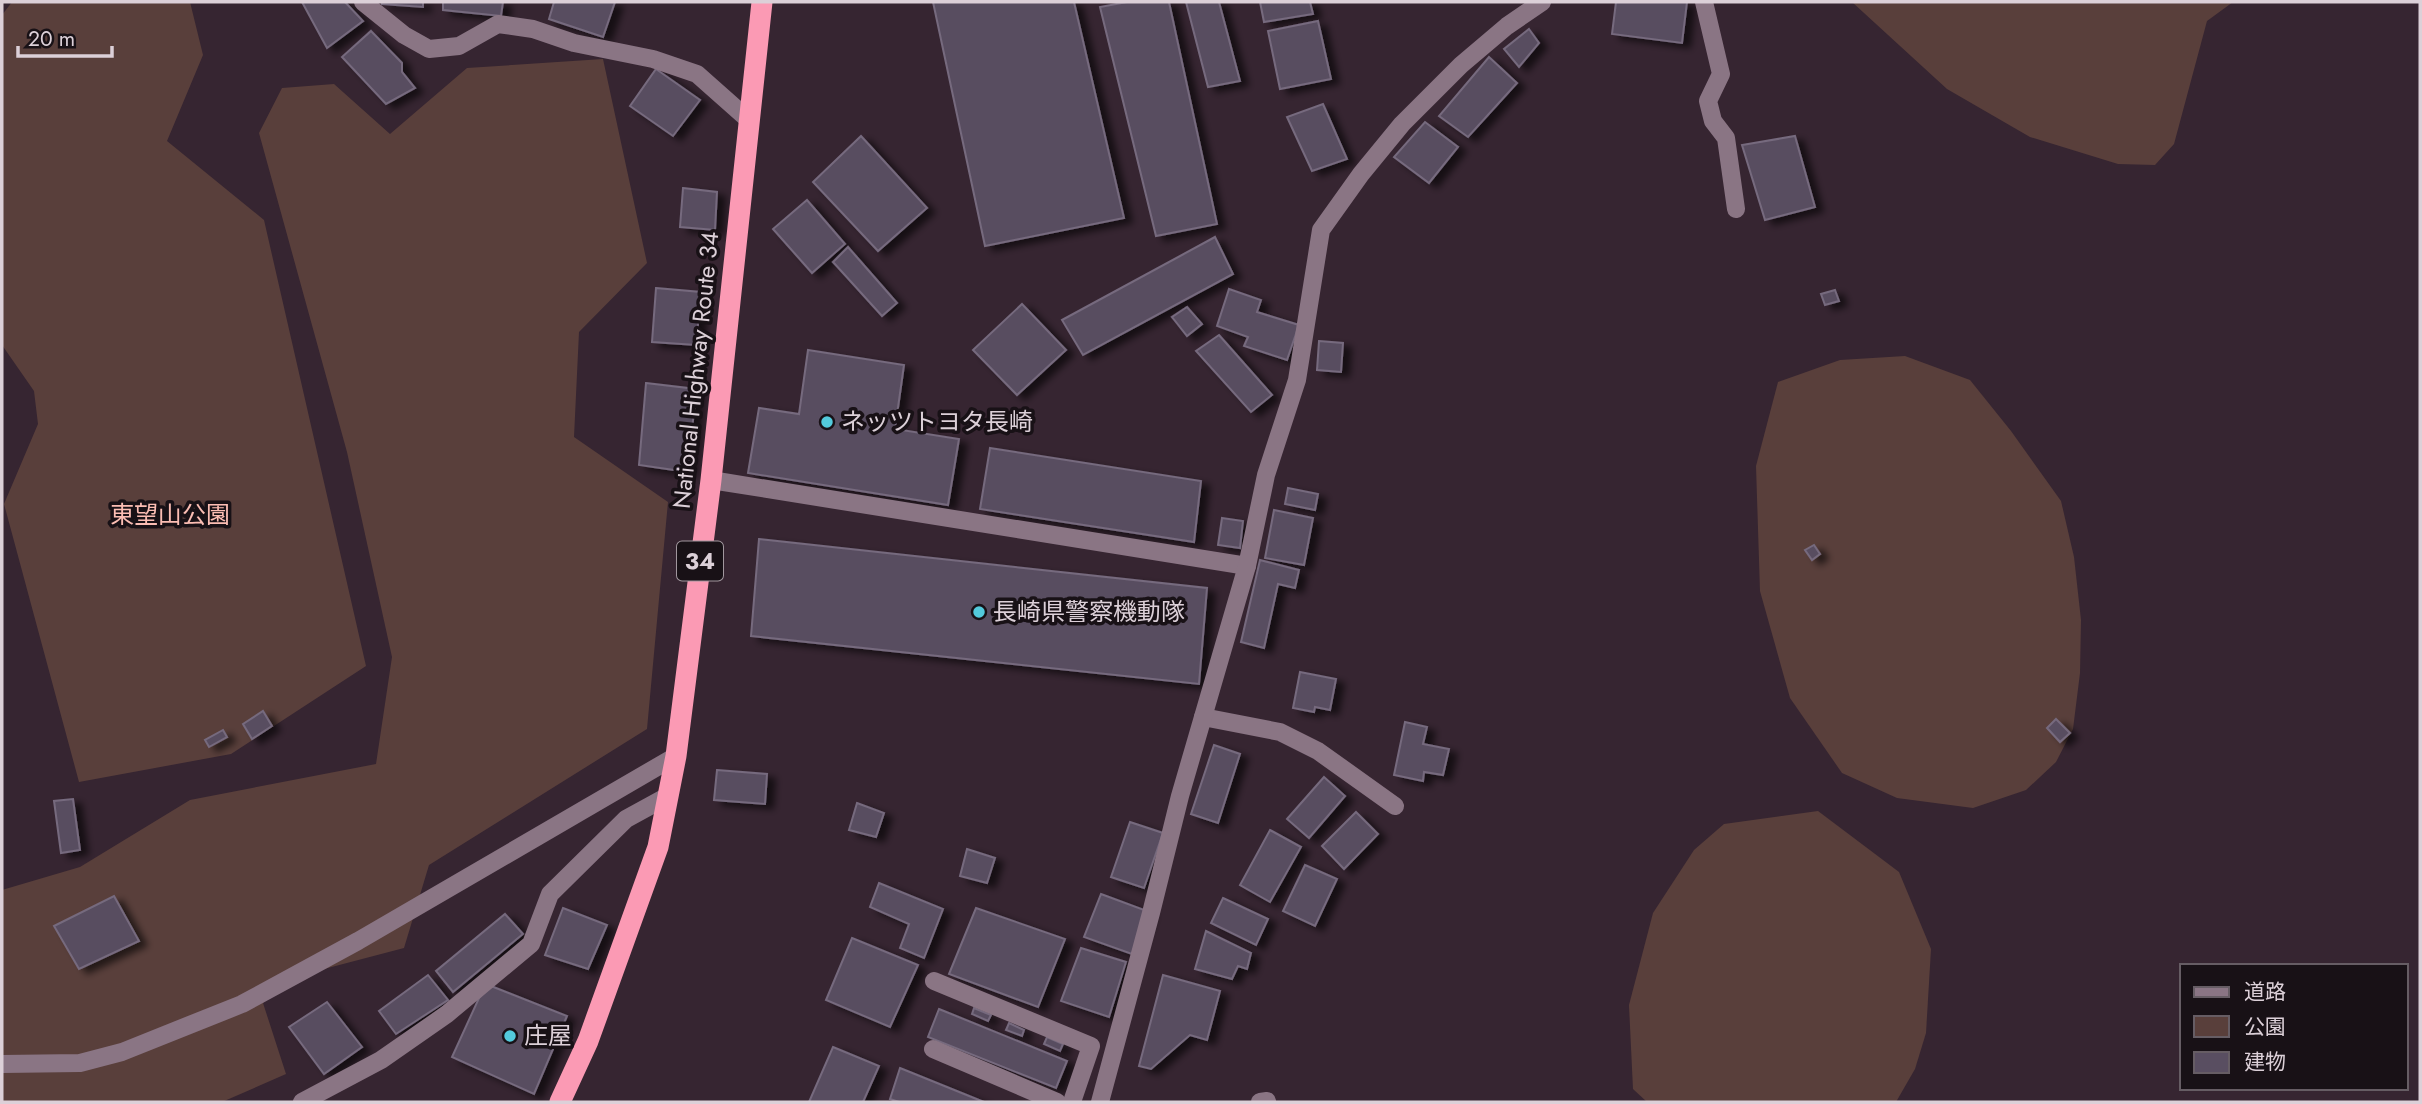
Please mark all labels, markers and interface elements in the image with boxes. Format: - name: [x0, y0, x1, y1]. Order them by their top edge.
- scale bar: [18, 14, 112, 58]
- text: 20 m: [28, 24, 75, 54]
- street label: National Highway Route 34: [664, 230, 727, 510]
- place label: ネッツトヨタ長崎: [841, 404, 1033, 439]
- marker: ネッツトヨタ長崎: [819, 414, 835, 430]
- park label: 東望山公園: [110, 497, 230, 532]
- road number: 34: [677, 541, 723, 580]
- place label: 長崎県警察機動隊: [993, 594, 1185, 629]
- marker: 長崎県警察機動隊: [971, 604, 987, 620]
- legend: [2180, 964, 2408, 1090]
- text: 道路: [2244, 977, 2286, 1007]
- text: 公園: [2244, 1012, 2286, 1042]
- place label: 庄屋: [524, 1018, 572, 1053]
- marker: 庄屋: [502, 1028, 518, 1044]
- text: 建物: [2244, 1047, 2286, 1077]

